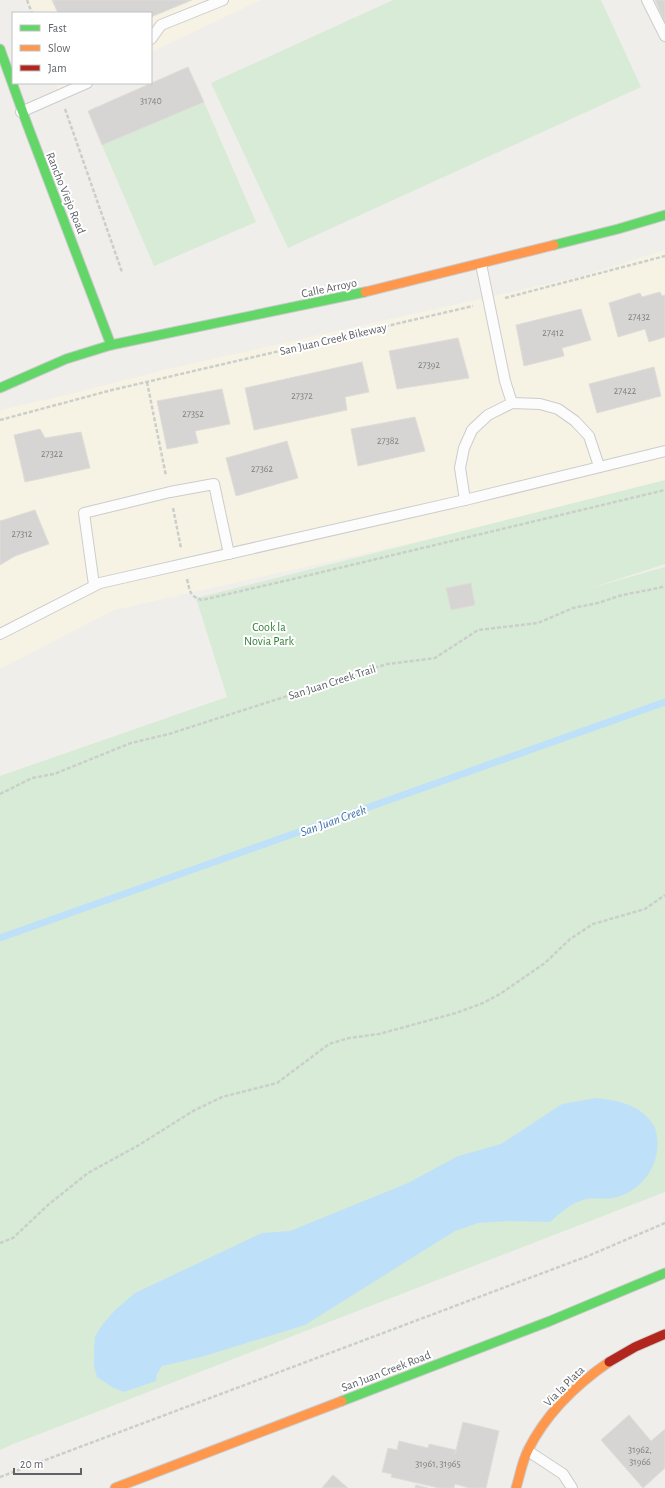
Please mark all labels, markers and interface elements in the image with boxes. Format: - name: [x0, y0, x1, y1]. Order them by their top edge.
- legend: [12, 12, 152, 84]
- text: Fast: [48, 22, 67, 34]
- text: Slow: [48, 42, 70, 54]
- text: Jam: [48, 62, 67, 74]
- house number: 31740: [140, 96, 162, 106]
- street label: Rancho Viejo Road: [43, 150, 88, 236]
- street label: Calle Arroyo: [300, 276, 358, 301]
- house number: 27432: [628, 312, 651, 322]
- street label: San Juan Creek Bikeway: [278, 321, 388, 358]
- house number: 27412: [542, 328, 564, 338]
- house number: 27392: [418, 360, 440, 370]
- house number: 27422: [614, 386, 637, 396]
- house number: 27372: [291, 391, 313, 401]
- house number: 27352: [182, 409, 204, 419]
- house number: 27382: [377, 436, 400, 446]
- house number: 27322: [41, 449, 63, 459]
- house number: 27362: [251, 464, 273, 474]
- house number: 27312: [12, 529, 33, 539]
- park label: Cook la Novia Park: [244, 621, 294, 647]
- street label: San Juan Creek Trail: [287, 662, 377, 702]
- water label: San Juan Creek: [299, 803, 368, 839]
- street label: San Juan Creek Road: [340, 1348, 432, 1394]
- street label: Via la Plata: [541, 1363, 587, 1409]
- house number: 31962, 31966: [628, 1445, 652, 1467]
- scale bar: [14, 1450, 81, 1476]
- text: 20 m: [20, 1458, 43, 1470]
- house number: 31961, 31965: [415, 1459, 461, 1469]

